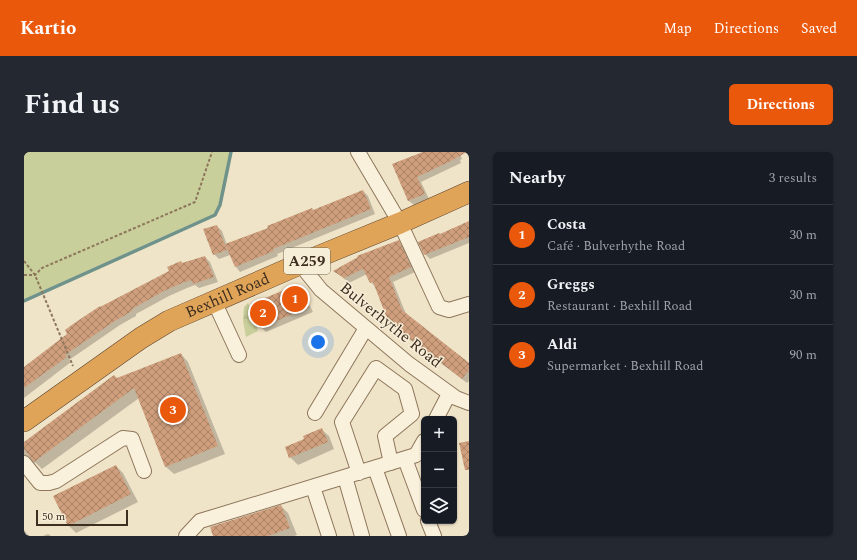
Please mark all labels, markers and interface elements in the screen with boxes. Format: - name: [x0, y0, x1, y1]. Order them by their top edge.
- text: Kartio: [20, 14, 76, 43]
- text: Map: [664, 18, 692, 39]
- text: Directions: [714, 18, 779, 39]
- text: Saved: [801, 18, 837, 39]
- text: Find us: [24, 83, 120, 126]
- button: Directions: [729, 84, 833, 125]
- text: Nearby: [509, 165, 565, 191]
- text: 3 results: [769, 168, 817, 188]
- text: Costa: [547, 213, 586, 236]
- text: 1: [518, 225, 526, 245]
- text: 30 m: [790, 225, 817, 245]
- text: Café · Bulverhythe Road: [547, 236, 685, 256]
- road number: A259: [284, 248, 330, 274]
- street label: Bexhill Road: [181, 267, 274, 325]
- text: Greggs: [547, 273, 595, 296]
- street label: Bulverhythe Road: [335, 276, 447, 374]
- pin: 1: [282, 284, 308, 314]
- text: 2: [518, 285, 526, 305]
- text: 30 m: [790, 285, 817, 305]
- text: Restaurant · Bexhill Road: [547, 296, 692, 316]
- pin: 2: [250, 298, 276, 328]
- your location: [308, 332, 328, 352]
- text: Aldi: [547, 333, 577, 356]
- text: 3: [518, 345, 526, 365]
- text: 90 m: [790, 345, 817, 365]
- text: Supermarket · Bexhill Road: [547, 356, 703, 376]
- pin: 3: [160, 395, 186, 425]
- map controls: [421, 416, 457, 524]
- button: +: [421, 416, 457, 452]
- button: −: [421, 452, 457, 488]
- button: layers: [421, 488, 457, 524]
- scale bar: [36, 508, 128, 527]
- text: 50 m: [42, 508, 65, 525]

